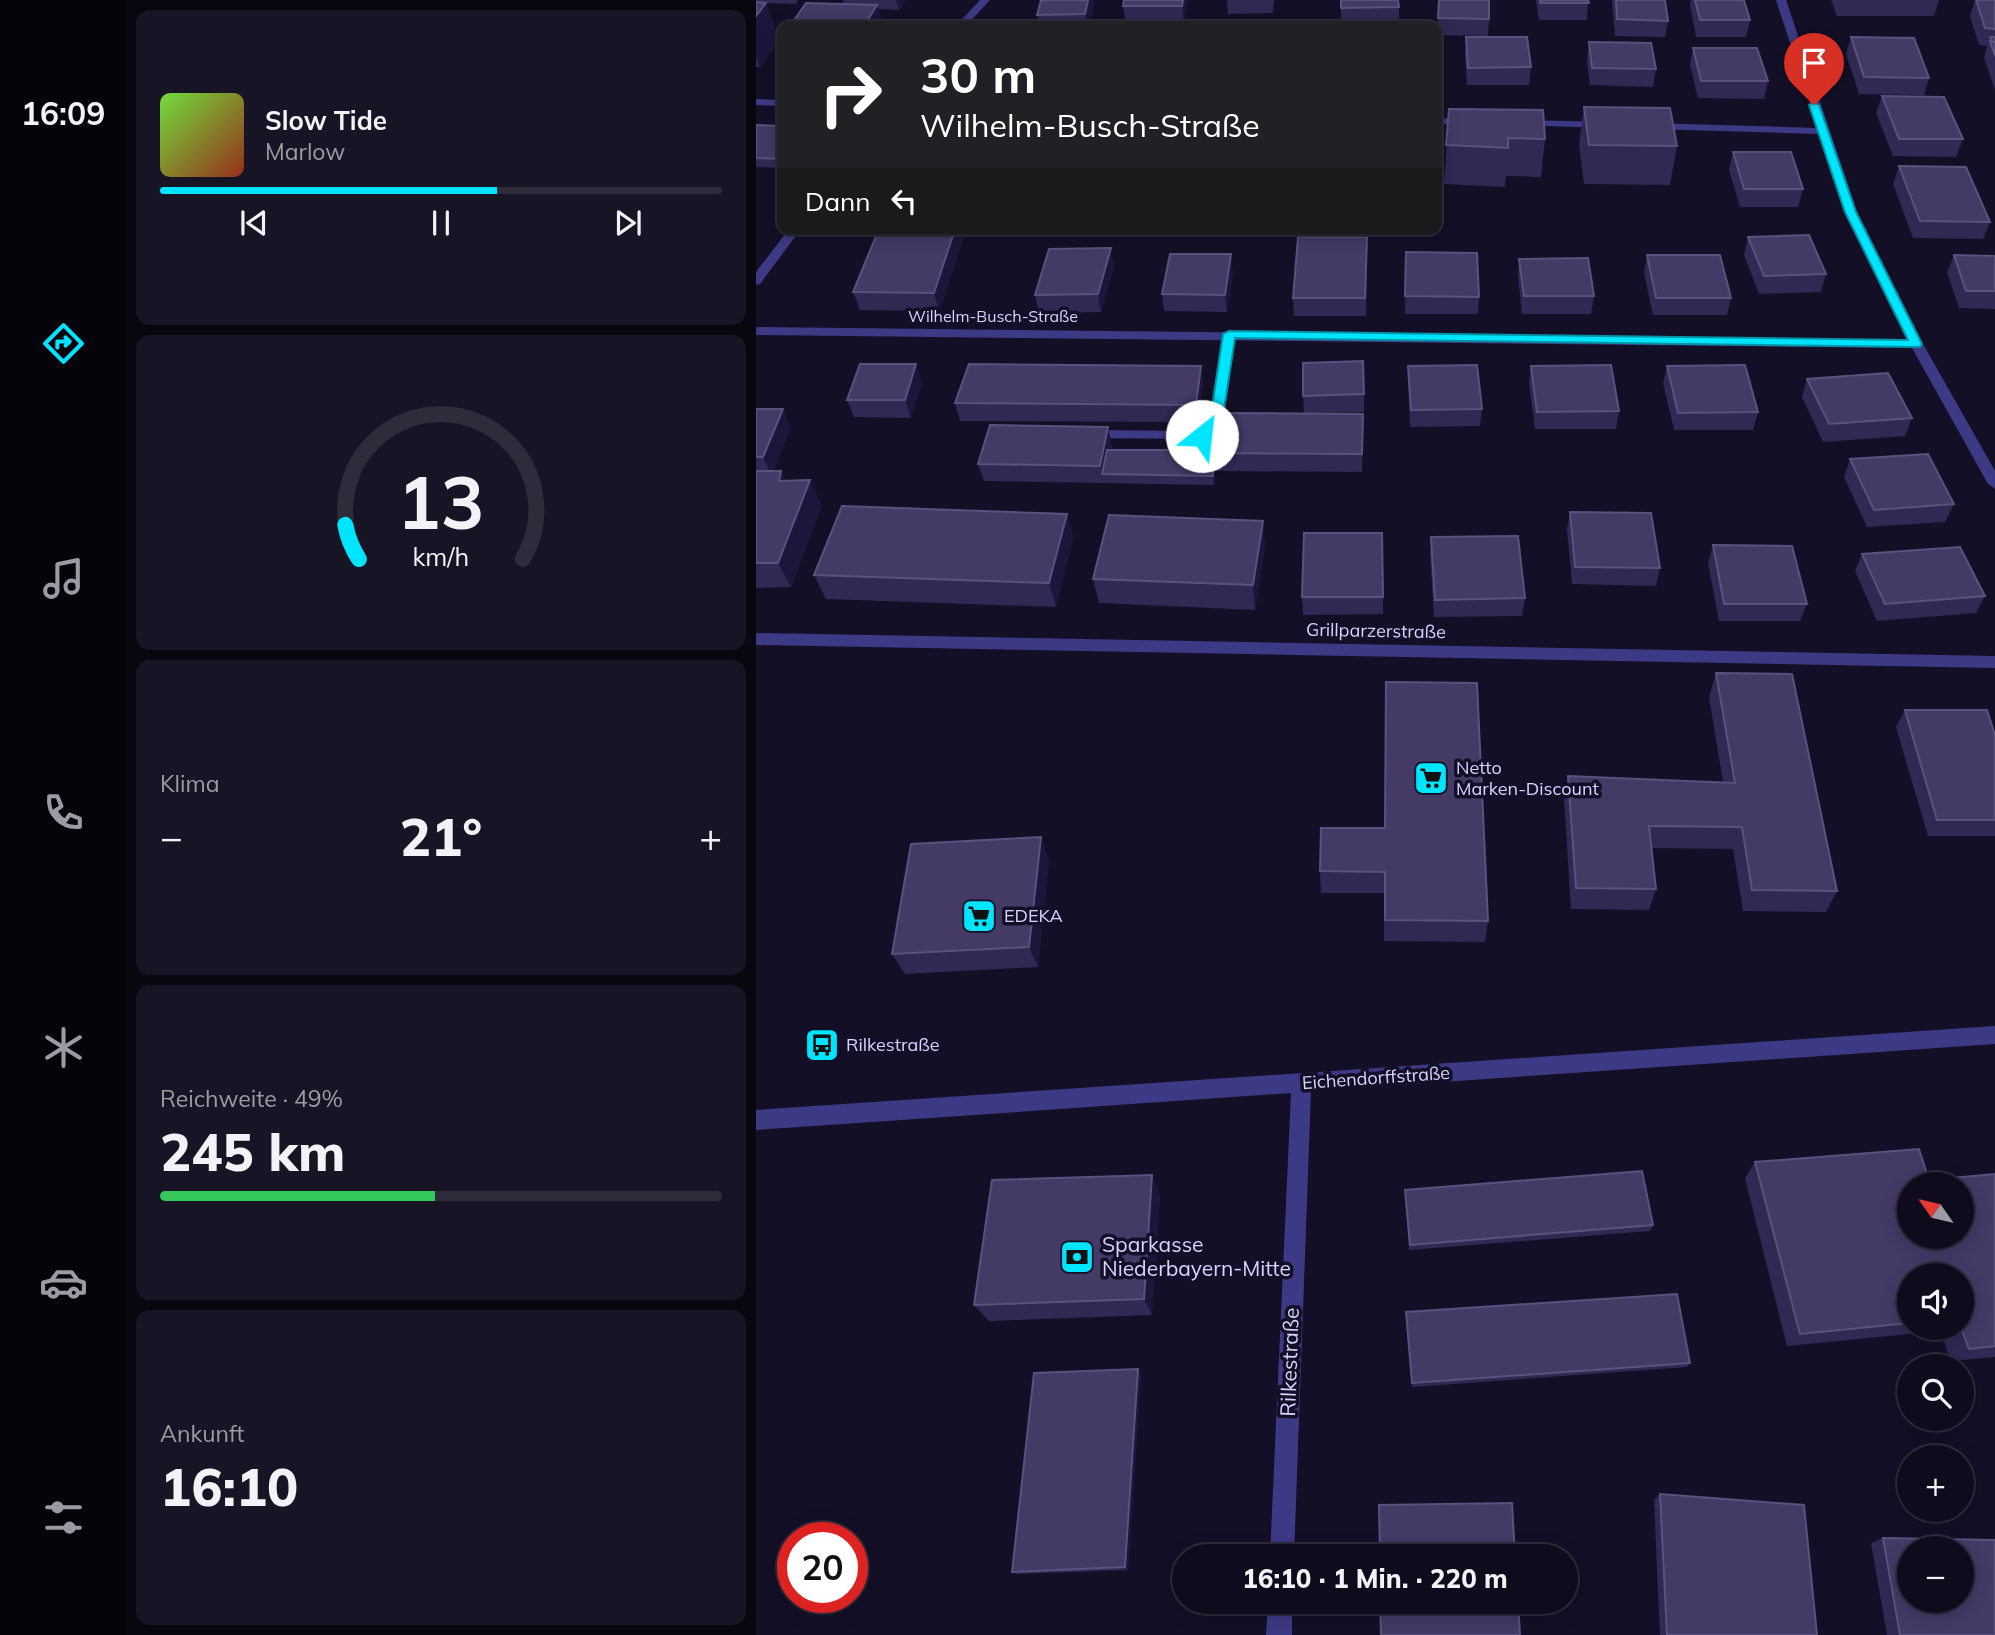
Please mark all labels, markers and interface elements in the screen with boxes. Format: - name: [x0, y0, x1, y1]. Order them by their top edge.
- pin: [1784, 33, 1844, 105]
- text: 30 m: [920, 44, 1036, 105]
- icon: arrive: [1795, 44, 1833, 82]
- icon: right: [805, 49, 896, 140]
- text: 16:09: [21, 93, 105, 133]
- text: Slow Tide: [265, 104, 387, 137]
- text: Wilhelm-Busch-Straße: [920, 105, 1260, 145]
- text: Marlow: [265, 137, 345, 166]
- icon: left: [885, 182, 923, 220]
- text: Dann: [805, 185, 871, 218]
- icon: previous: [235, 204, 273, 242]
- icon: pause: [422, 204, 460, 242]
- icon: next: [609, 204, 647, 242]
- street label: Wilhelm-Busch-Straße: [908, 306, 1078, 326]
- icon: directions: [39, 319, 88, 368]
- position arrow: [1165, 399, 1239, 473]
- text: 13: [397, 456, 485, 547]
- text: km/h: [413, 540, 469, 571]
- icon: music: [39, 554, 88, 603]
- street label: Grillparzerstraße: [1306, 618, 1446, 643]
- place label: Netto Marken-Discount: [1456, 756, 1599, 800]
- supermarket icon: Netto Marken-Discount: [1412, 759, 1450, 797]
- text: Klima: [160, 769, 220, 798]
- icon: phone: [39, 788, 88, 837]
- text: 21°: [400, 804, 482, 869]
- text: −: [160, 813, 183, 861]
- text: +: [699, 813, 722, 861]
- supermarket icon: EDEKA: [960, 897, 998, 935]
- place label: EDEKA: [1004, 904, 1063, 927]
- icon: climate: [39, 1023, 88, 1072]
- bus stop icon: Rilkestraße: [803, 1026, 841, 1064]
- place label: Rilkestraße: [846, 1033, 939, 1056]
- street label: Eichendorffstraße: [1301, 1061, 1451, 1094]
- text: Reichweite · 49%: [160, 1084, 343, 1113]
- text: 245 km: [160, 1119, 345, 1184]
- north arrow: [1897, 1172, 1974, 1250]
- map controls: [1897, 1172, 1974, 1613]
- place label: Sparkasse Niederbayern-Mitte: [1102, 1231, 1291, 1281]
- bank icon: Sparkasse Niederbayern-Mitte: [1058, 1238, 1096, 1276]
- icon: car: [39, 1258, 88, 1307]
- button: sound: [1897, 1263, 1974, 1340]
- street label: Rilkestraße: [1274, 1307, 1304, 1417]
- button: search: [1897, 1354, 1974, 1431]
- text: Ankunft: [160, 1419, 244, 1448]
- button: +: [1897, 1445, 1974, 1522]
- text: 16:10: [160, 1454, 298, 1519]
- icon: filters: [39, 1493, 88, 1542]
- speed limit sign: 20: [777, 1522, 868, 1613]
- button: −: [1897, 1536, 1974, 1613]
- text: 16:10 · 1 Min. · 220 m: [1242, 1562, 1508, 1595]

